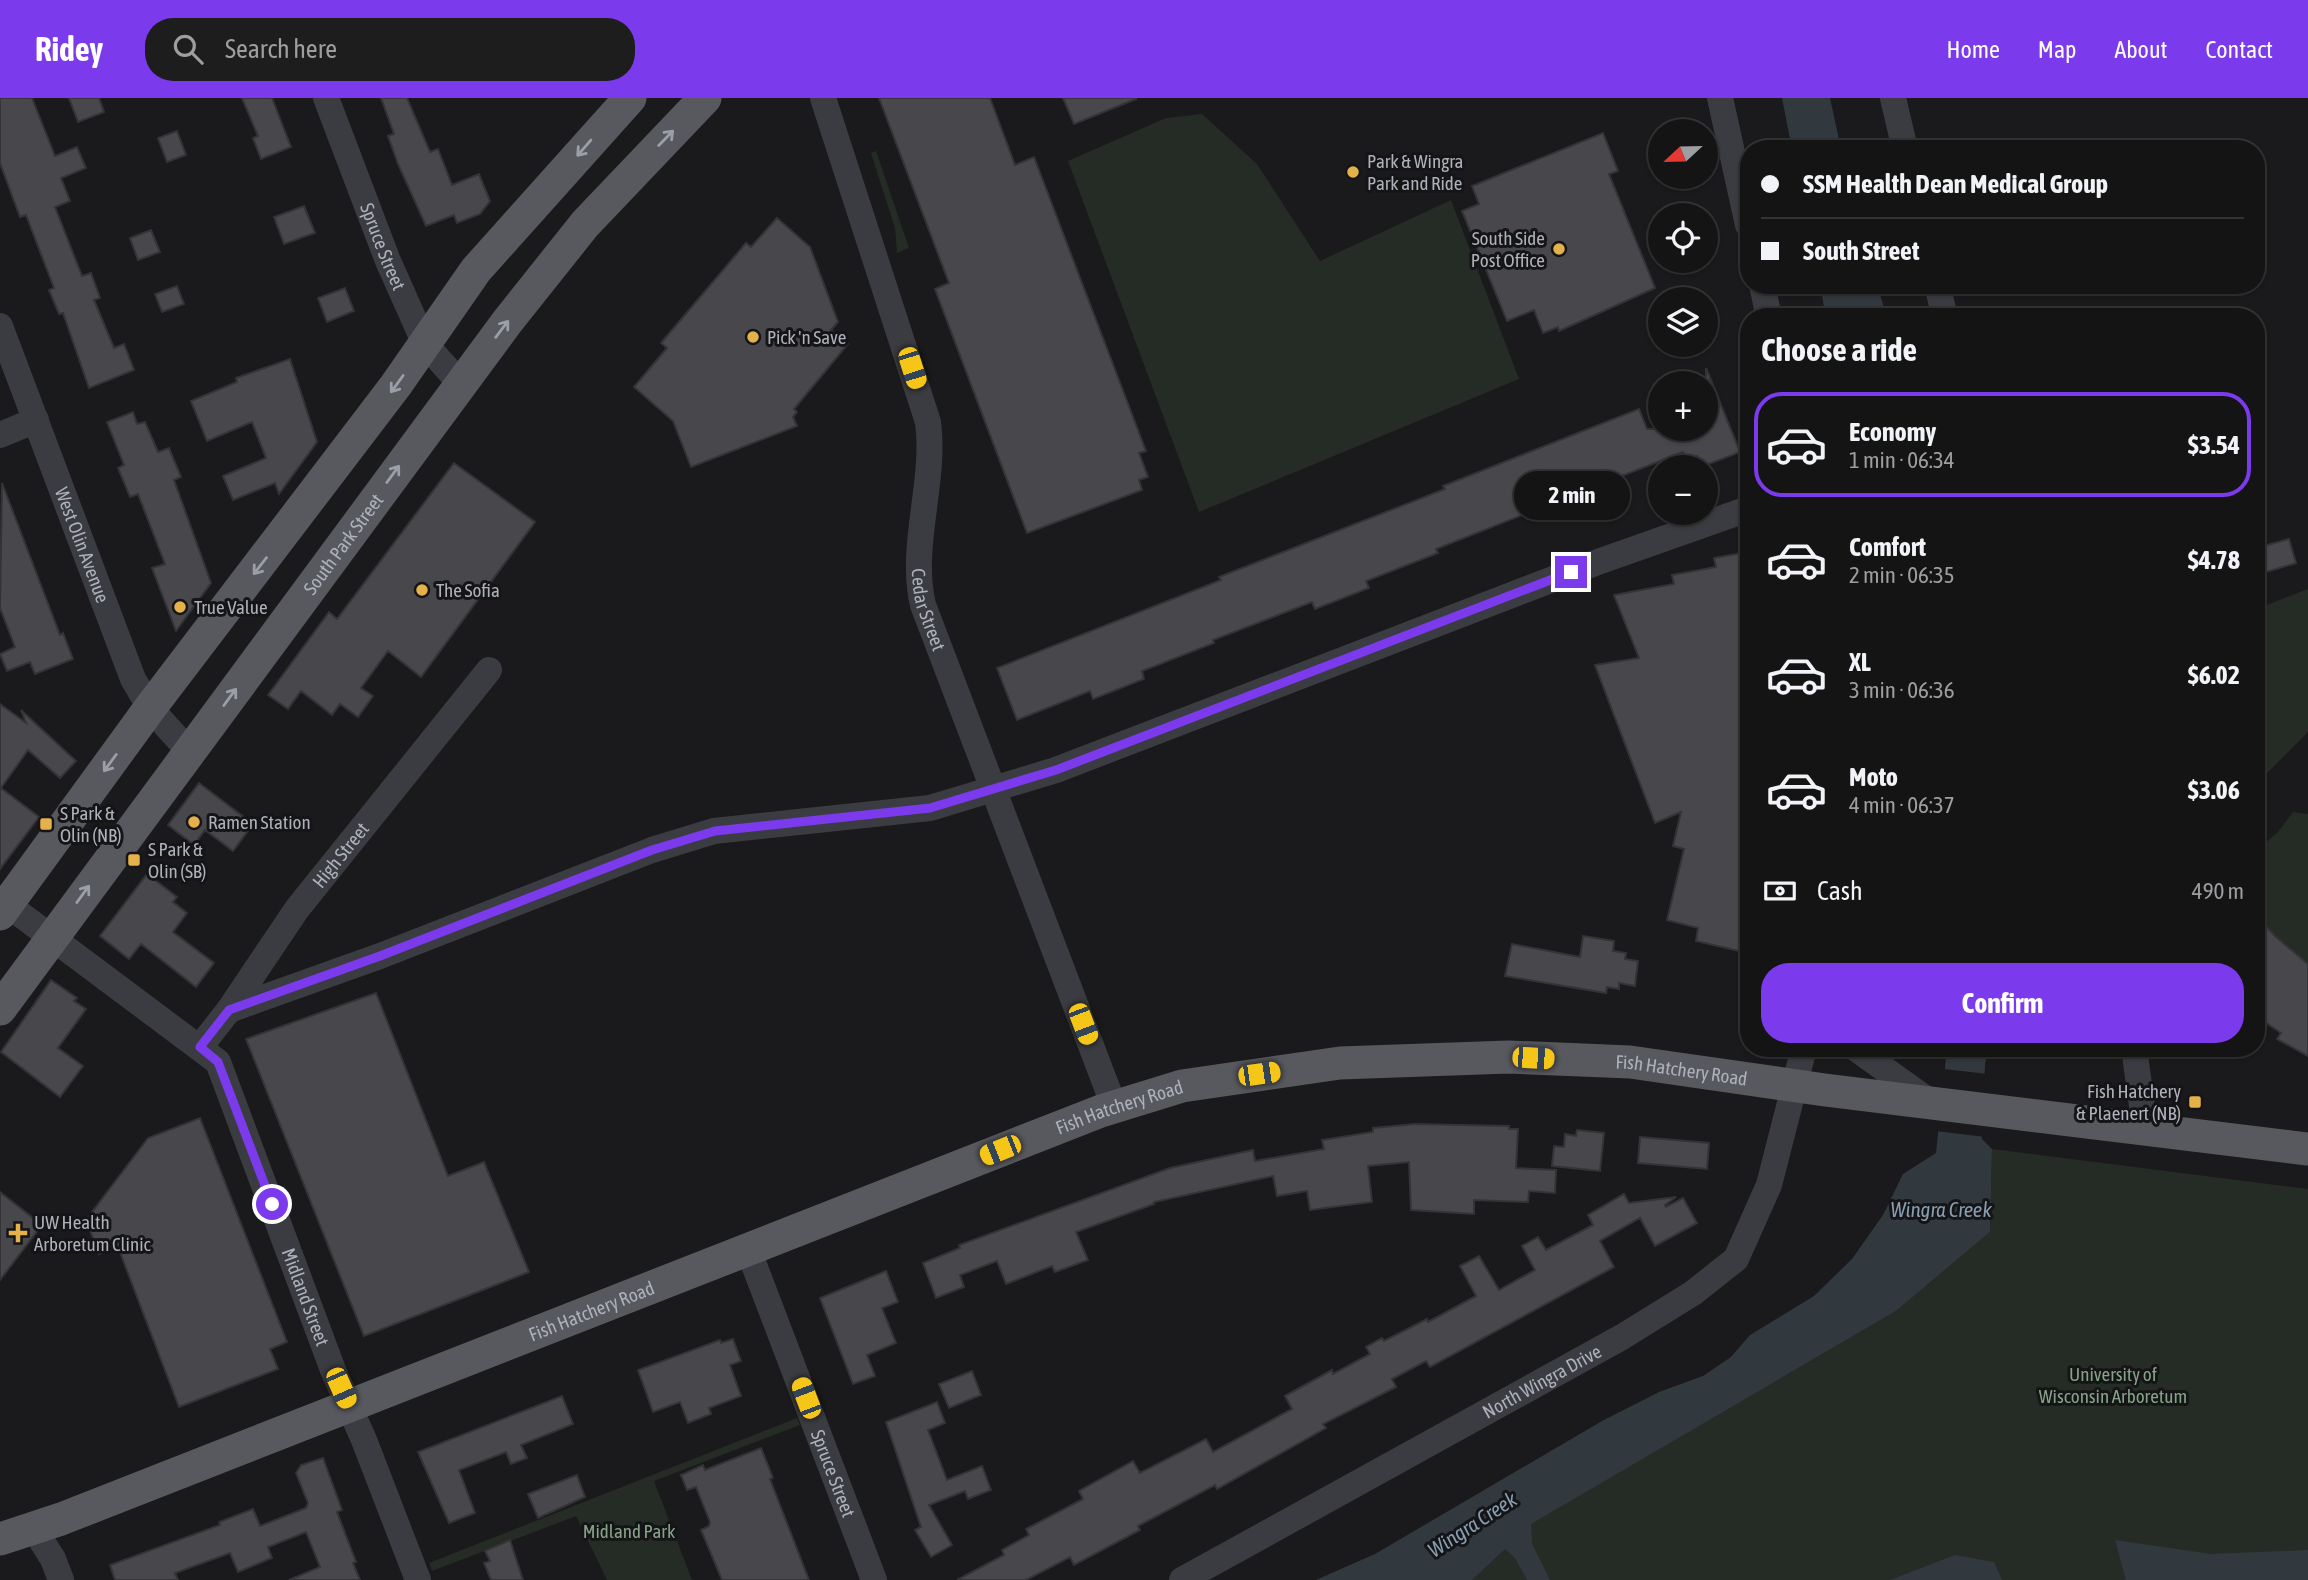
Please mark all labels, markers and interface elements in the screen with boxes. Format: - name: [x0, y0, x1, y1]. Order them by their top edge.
- search box: [145, 18, 635, 81]
- text: Ridey: [35, 30, 103, 68]
- icon: search: [169, 30, 207, 68]
- text: Search here: [225, 34, 337, 64]
- text: Home: [1946, 36, 2000, 63]
- text: Map: [2038, 36, 2076, 63]
- text: About: [2114, 36, 2167, 63]
- text: Contact: [2205, 36, 2273, 63]
- north arrow: [1648, 119, 1718, 189]
- map controls: [1648, 119, 1718, 525]
- one-way arrow: [657, 130, 674, 147]
- one-way arrow: [575, 139, 592, 156]
- place label: Park & Wingra Park and Ride: [1367, 150, 1463, 194]
- marker: Park & Wingra Park and Ride: [1345, 164, 1361, 180]
- text: SSM Health Dean Medical Group: [1803, 169, 2108, 199]
- street label: Spruce Street: [356, 200, 410, 293]
- button: locate: [1648, 203, 1718, 273]
- place label: South Side Post Office: [1471, 227, 1545, 271]
- text: South Street: [1803, 236, 1919, 266]
- marker: South Side Post Office: [1551, 241, 1567, 257]
- button: layers: [1648, 287, 1718, 357]
- one-way arrow: [494, 320, 509, 339]
- place label: Pick 'n Save: [767, 326, 846, 348]
- marker: Pick 'n Save: [745, 329, 761, 345]
- text: Choose a ride: [1761, 331, 1917, 368]
- car: [896, 345, 929, 391]
- button: +: [1648, 371, 1718, 441]
- one-way arrow: [390, 374, 404, 393]
- icon: car: [1765, 413, 1828, 476]
- text: Economy: [1849, 417, 1936, 447]
- text: $3.54: [2188, 430, 2240, 460]
- text: 1 min · 06:34: [1849, 447, 1955, 473]
- button: −: [1648, 455, 1718, 525]
- one-way arrow: [386, 465, 400, 484]
- callout: 2 min: [1513, 470, 1629, 519]
- text: 2 min: [1549, 482, 1595, 508]
- street label: West Olin Avenue: [51, 484, 114, 606]
- street label: South Park Street: [299, 489, 388, 599]
- icon: car: [1765, 528, 1828, 591]
- text: Comfort: [1849, 532, 1926, 562]
- text: $4.78: [2188, 545, 2240, 575]
- one-way arrow: [253, 556, 268, 574]
- route end: [1555, 556, 1587, 588]
- text: 2 min · 06:35: [1849, 562, 1955, 588]
- street label: Cedar Street: [908, 568, 950, 654]
- place label: The Sofia: [436, 579, 500, 601]
- marker: The Sofia: [414, 582, 430, 598]
- place label: True Value: [194, 596, 268, 618]
- marker: True Value: [172, 599, 188, 615]
- icon: car: [1765, 643, 1828, 706]
- text: XL: [1849, 647, 1871, 677]
- text: $6.02: [2188, 660, 2240, 690]
- text: 3 min · 06:36: [1849, 677, 1955, 703]
- one-way arrow: [223, 688, 237, 707]
- one-way arrow: [103, 753, 117, 772]
- icon: car: [1765, 758, 1828, 821]
- text: Moto: [1849, 762, 1898, 792]
- text: $3.06: [2188, 775, 2240, 805]
- text: 4 min · 06:37: [1849, 792, 1955, 818]
- place label: S Park & Olin (NB): [60, 802, 122, 846]
- place label: Ramen Station: [208, 811, 311, 833]
- marker: Ramen Station: [186, 814, 202, 830]
- marker: S Park & Olin (NB): [38, 816, 54, 832]
- street label: High Street: [308, 818, 373, 892]
- place label: S Park & Olin (SB): [148, 838, 206, 882]
- marker: S Park & Olin (SB): [126, 852, 142, 868]
- icon: cash: [1761, 872, 1799, 910]
- text: Cash: [1817, 876, 1863, 906]
- text: 490 m: [2192, 878, 2244, 904]
- one-way arrow: [76, 885, 91, 904]
- button: Confirm: [1761, 963, 2244, 1043]
- car: [1066, 1001, 1101, 1047]
- car: [1512, 1046, 1555, 1070]
- street label: Fish Hatchery Road: [1615, 1050, 1749, 1090]
- car: [1237, 1061, 1282, 1087]
- street label: Fish Hatchery Road: [1052, 1075, 1186, 1139]
- place label: Fish Hatchery & Plaenert (NB): [2076, 1080, 2181, 1124]
- marker: Fish Hatchery & Plaenert (NB): [2187, 1094, 2203, 1110]
- car: [977, 1132, 1024, 1168]
- route start: [256, 1188, 288, 1220]
- water label: Wingra Creek: [1890, 1197, 1992, 1221]
- place label: UW Health Arboretum Clinic: [34, 1211, 152, 1255]
- marker: UW Health Arboretum Clinic: [8, 1223, 28, 1243]
- street label: Midland Street: [277, 1245, 334, 1349]
- street label: Fish Hatchery Road: [526, 1276, 657, 1345]
- street label: North Wingra Drive: [1479, 1340, 1605, 1423]
- park label: University of Wisconsin Arboretum: [2039, 1363, 2187, 1407]
- car: [323, 1365, 360, 1411]
- car: [789, 1375, 824, 1421]
- street label: Spruce Street: [807, 1426, 860, 1520]
- water label: Wingra Creek: [1423, 1486, 1522, 1562]
- park label: Midland Park: [583, 1520, 676, 1542]

